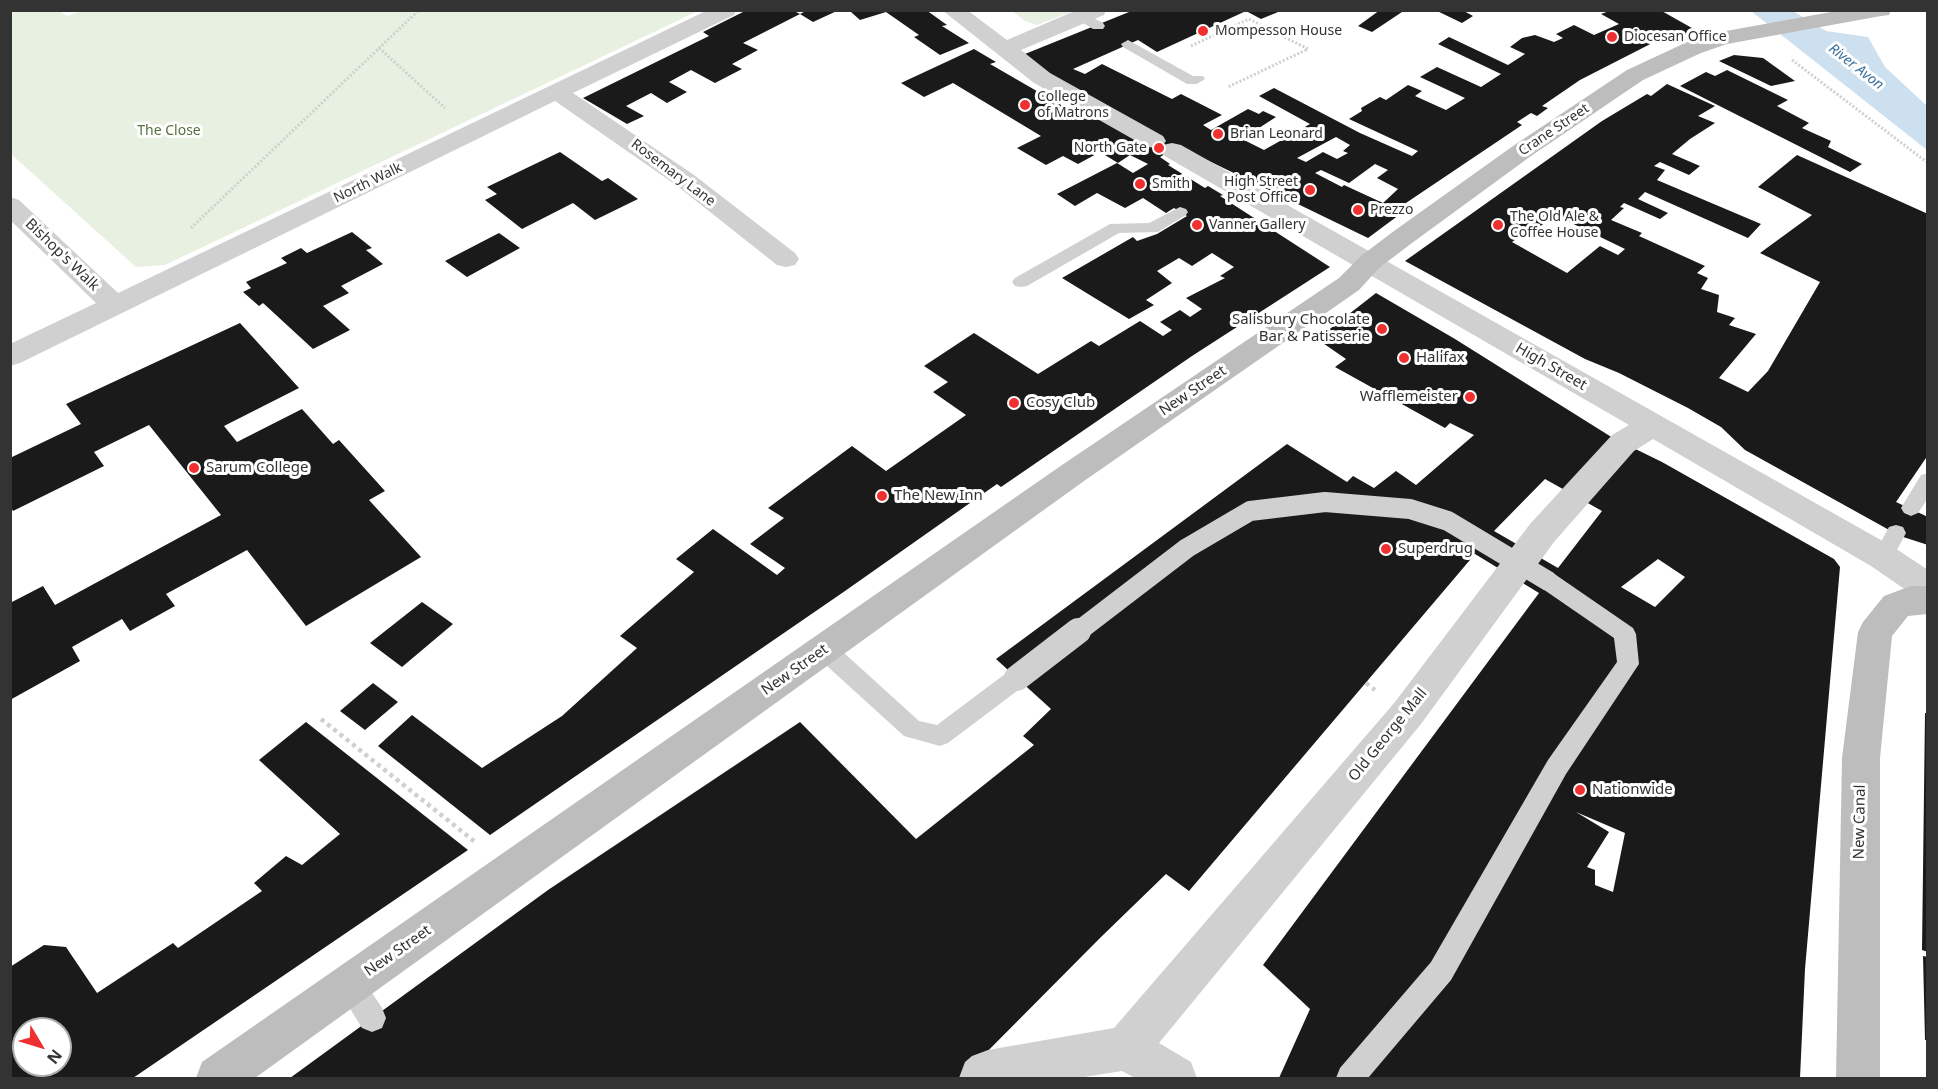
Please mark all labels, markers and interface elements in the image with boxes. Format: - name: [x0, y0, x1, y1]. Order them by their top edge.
- place label: Mompesson House: [1215, 23, 1342, 39]
- marker: Mompesson House: [1196, 24, 1210, 38]
- place label: Diocesan Office: [1624, 29, 1727, 45]
- marker: Diocesan Office: [1605, 30, 1619, 44]
- water label: River Avon: [1825, 40, 1887, 94]
- place label: College of Matrons: [1037, 89, 1109, 122]
- marker: College of Matrons: [1018, 98, 1032, 112]
- street label: Crane Street: [1516, 100, 1592, 160]
- park label: The Close: [137, 123, 201, 139]
- place label: Brian Leonard: [1230, 126, 1323, 142]
- marker: Brian Leonard: [1211, 127, 1225, 141]
- street label: Rosemary Lane: [628, 136, 718, 210]
- place label: North Gate: [1074, 140, 1147, 156]
- marker: North Gate: [1152, 141, 1166, 155]
- street label: North Walk: [331, 159, 405, 207]
- place label: High Street Post Office: [1224, 174, 1298, 206]
- place label: Smith: [1152, 176, 1190, 192]
- marker: Smith: [1133, 177, 1147, 191]
- marker: High Street Post Office: [1303, 183, 1317, 197]
- place label: Prezzo: [1370, 202, 1413, 218]
- marker: Prezzo: [1351, 203, 1365, 217]
- place label: The Old Ale & Coffee House: [1510, 209, 1599, 242]
- street label: Bishop's Walk: [21, 215, 103, 295]
- place label: Vanner Gallery: [1209, 217, 1306, 233]
- marker: Vanner Gallery: [1190, 218, 1204, 232]
- marker: The Old Ale & Coffee House: [1491, 218, 1505, 232]
- place label: Salisbury Chocolate Bar & Patisserie: [1232, 311, 1370, 346]
- marker: Salisbury Chocolate Bar & Patisserie: [1375, 322, 1389, 336]
- street label: High Street: [1512, 339, 1590, 395]
- place label: Halifax: [1416, 349, 1465, 367]
- marker: Halifax: [1397, 351, 1411, 365]
- street label: New Street: [1156, 362, 1230, 420]
- place label: Wafflemeister: [1360, 388, 1458, 406]
- marker: Wafflemeister: [1463, 390, 1477, 404]
- place label: Cosy Club: [1026, 394, 1095, 412]
- marker: Cosy Club: [1007, 396, 1021, 410]
- place label: Sarum College: [206, 459, 308, 477]
- marker: Sarum College: [187, 461, 201, 475]
- place label: The New Inn: [894, 487, 983, 505]
- marker: The New Inn: [875, 489, 889, 503]
- place label: Superdrug: [1398, 540, 1473, 558]
- marker: Superdrug: [1379, 542, 1393, 556]
- street label: New Street: [758, 641, 832, 699]
- street label: Old George Mall: [1345, 685, 1431, 785]
- place label: Nationwide: [1592, 781, 1673, 799]
- marker: Nationwide: [1573, 783, 1587, 797]
- street label: New Canal: [1850, 784, 1870, 860]
- street label: New Street: [361, 922, 435, 980]
- north arrow: [12, 1017, 72, 1077]
- text: N: [42, 1045, 67, 1069]

